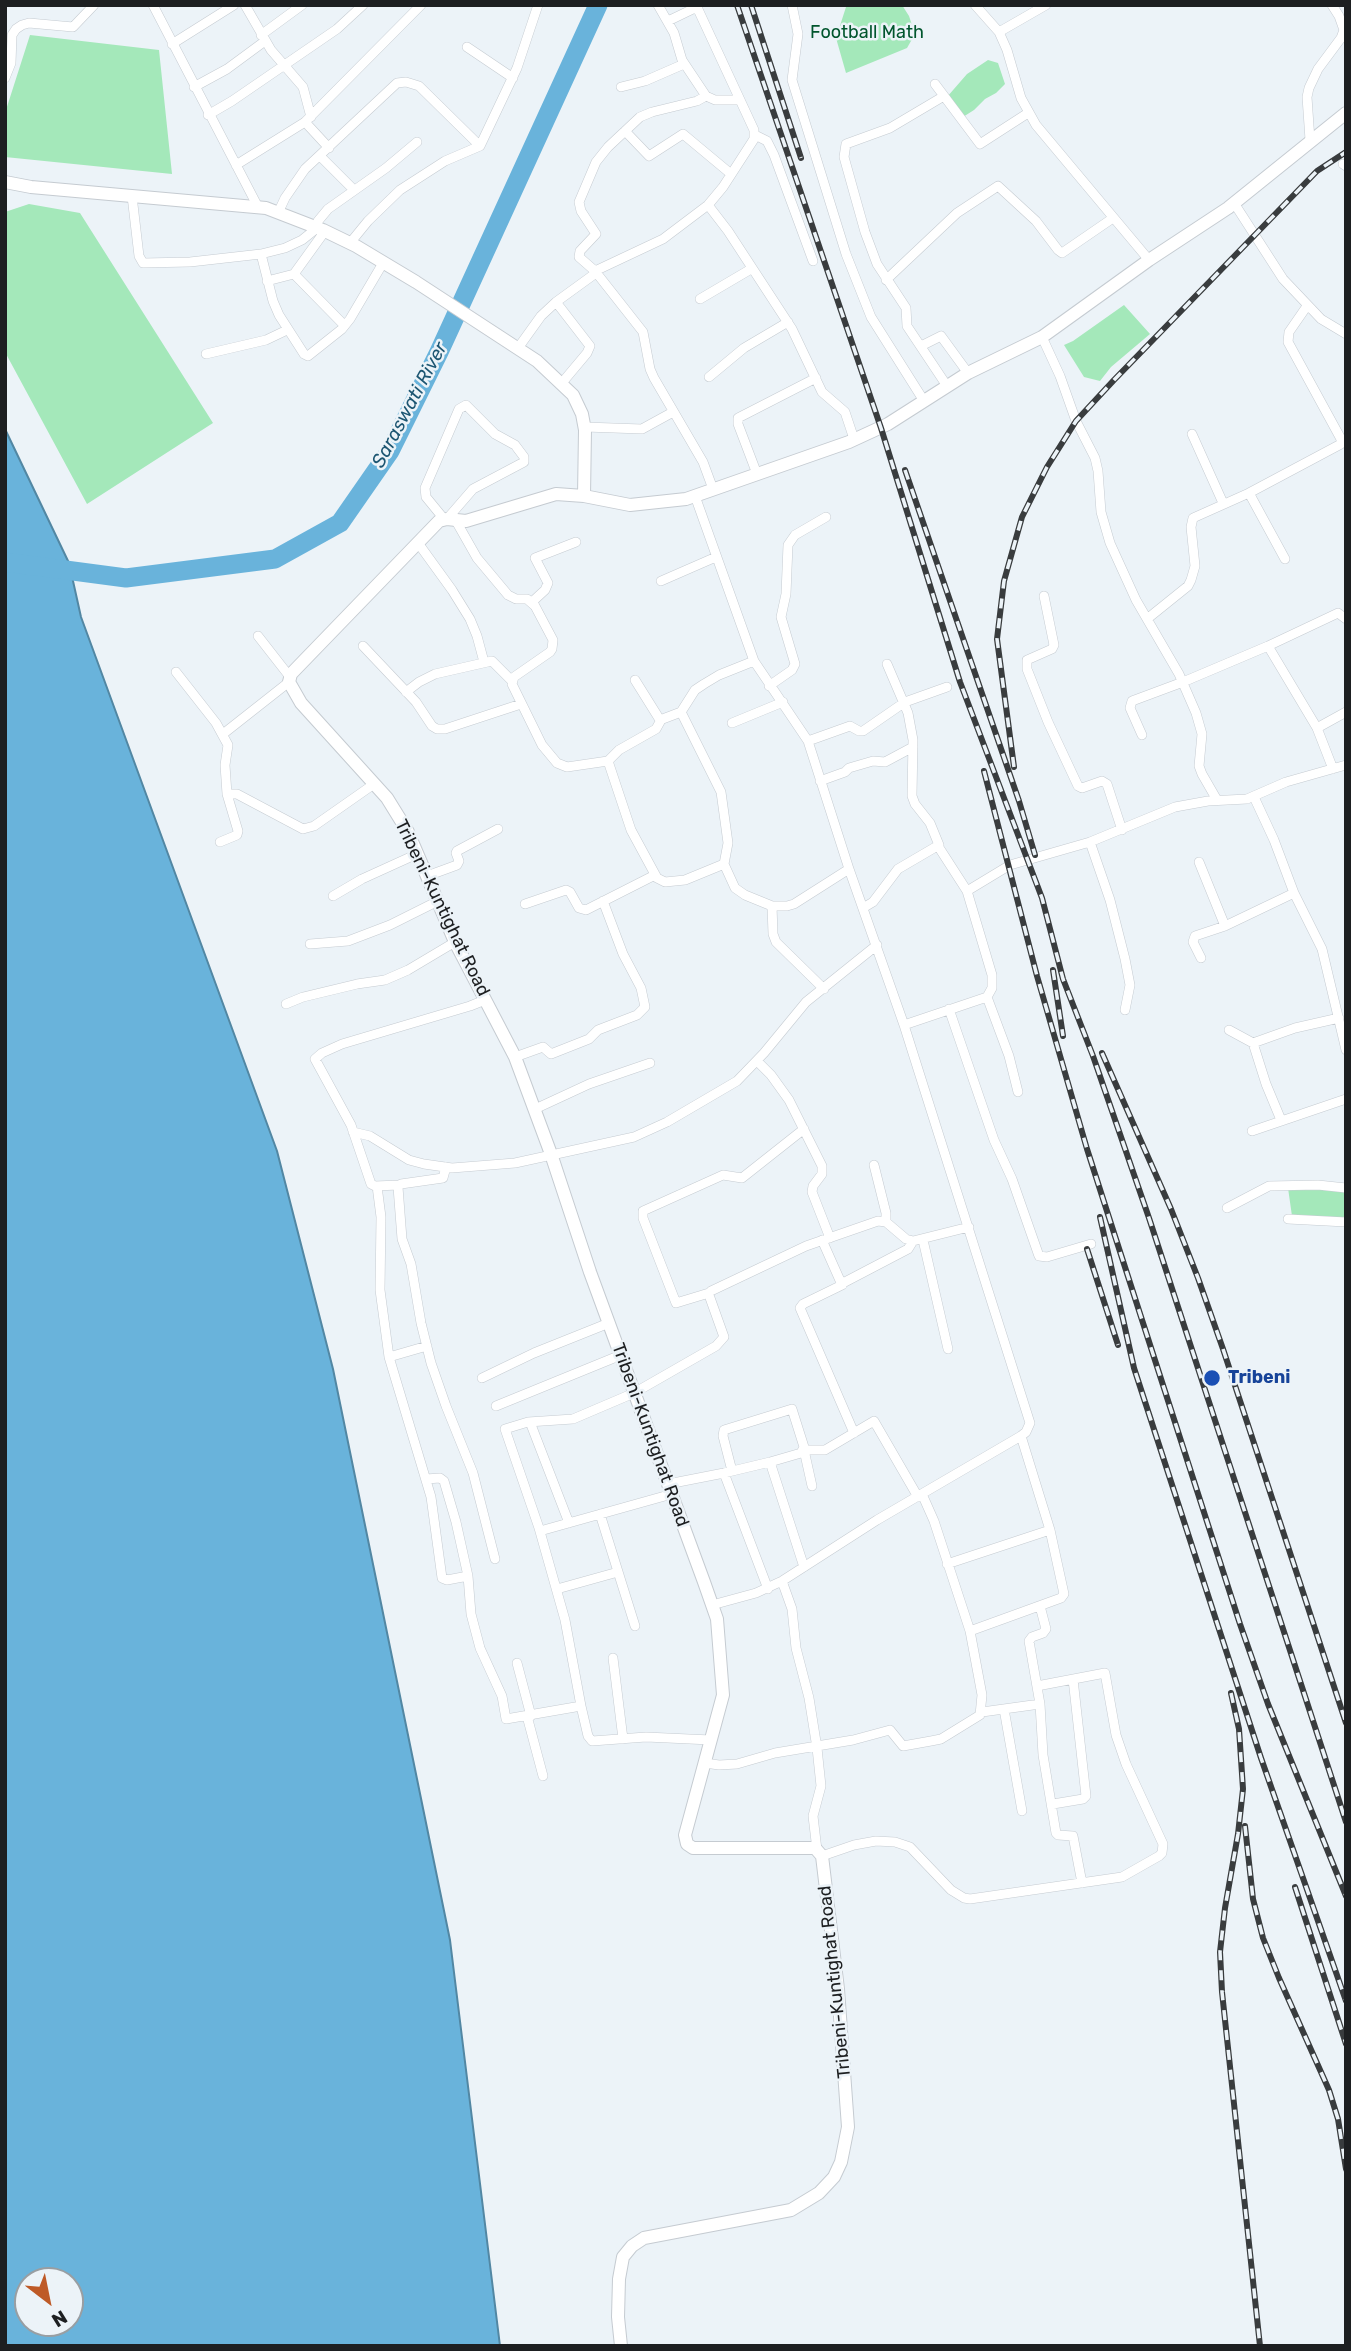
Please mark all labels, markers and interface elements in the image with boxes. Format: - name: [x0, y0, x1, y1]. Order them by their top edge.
- park label: Football Math: [810, 22, 924, 44]
- water label: Saraswati River: [367, 338, 453, 472]
- street label: Tribeni-Kuntighat Road: [390, 816, 494, 1000]
- street label: Tribeni-Kuntighat Road: [607, 1340, 693, 1530]
- place label: Tribeni: [1228, 1367, 1290, 1389]
- marker: Tribeni: [1202, 1368, 1222, 1388]
- street label: Tribeni-Kuntighat Road: [814, 1884, 856, 2080]
- north arrow: [14, 2267, 84, 2337]
- text: N: [47, 2305, 71, 2332]

